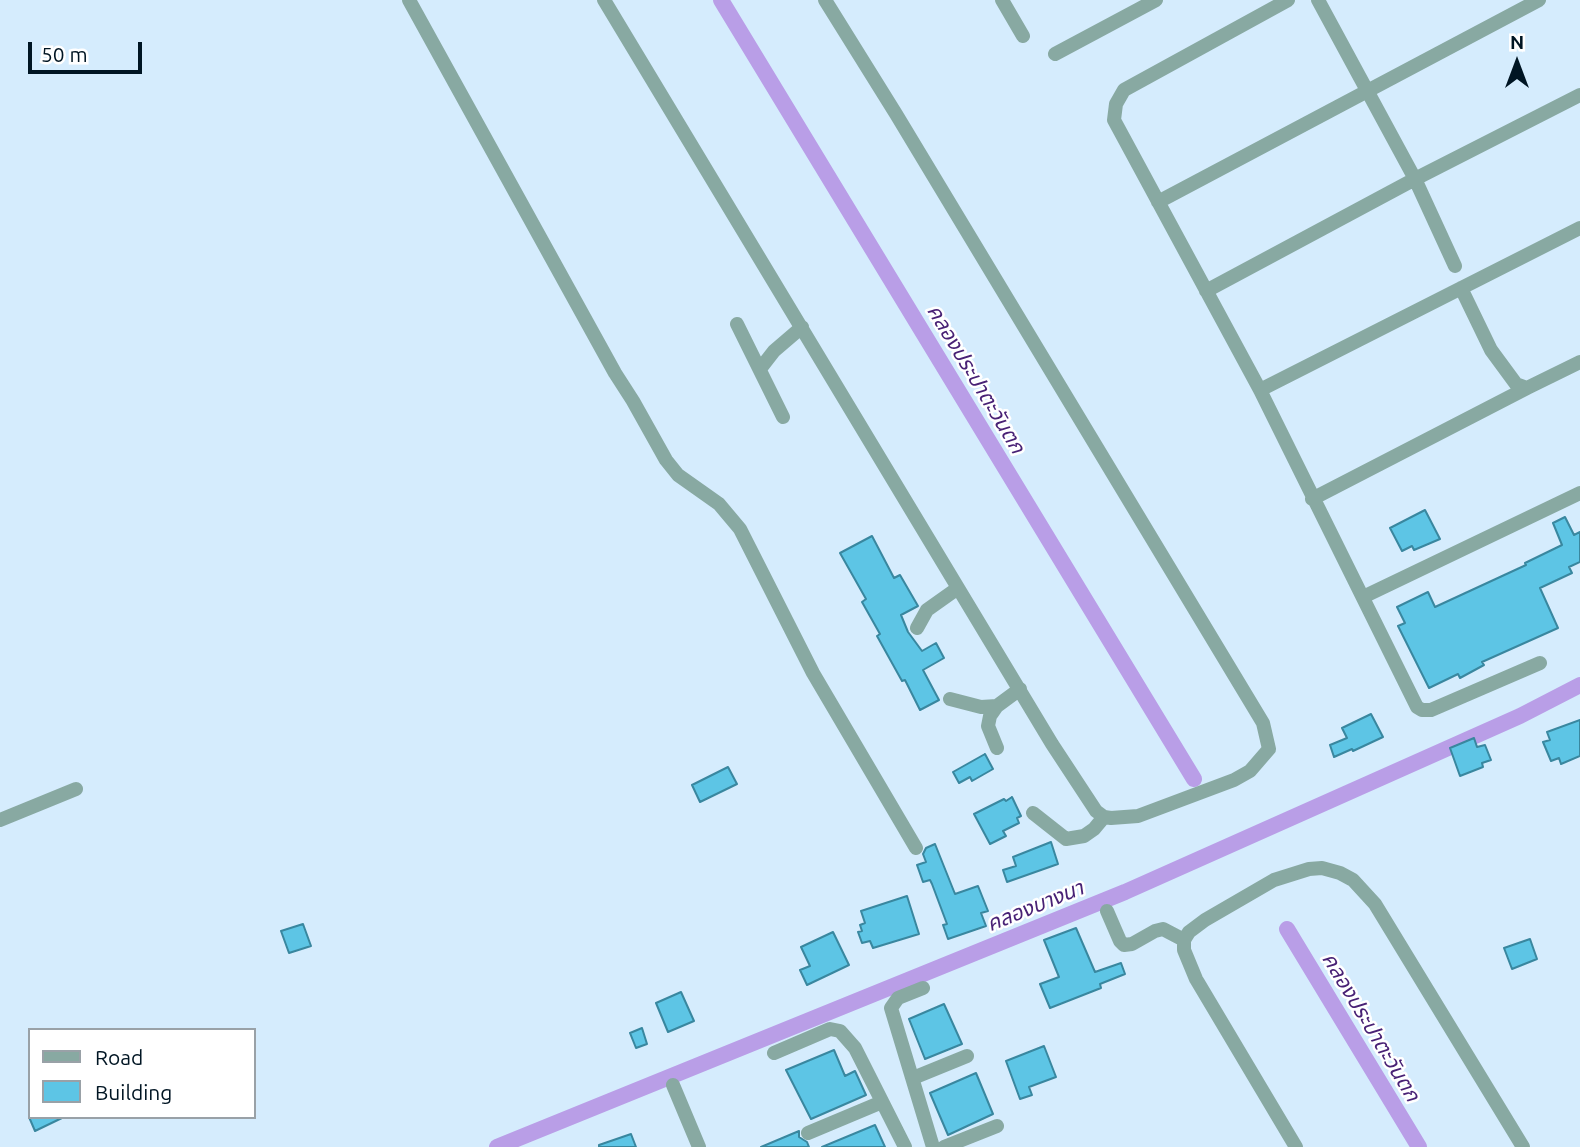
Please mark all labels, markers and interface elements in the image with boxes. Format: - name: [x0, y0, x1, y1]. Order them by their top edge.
- scale bar: [32, 28, 145, 72]
- north arrow: [1482, 28, 1552, 98]
- text: N: [1510, 31, 1524, 53]
- text: 50 m: [41, 42, 88, 66]
- water label: คลองประปาตะวันตก: [922, 300, 1030, 458]
- water label: คลองบางนา: [983, 875, 1087, 937]
- water label: คลองประปาตะวันตก: [1317, 948, 1425, 1106]
- legend: [28, 1028, 256, 1119]
- text: Road: [95, 1045, 143, 1069]
- text: Building: [95, 1080, 172, 1104]

